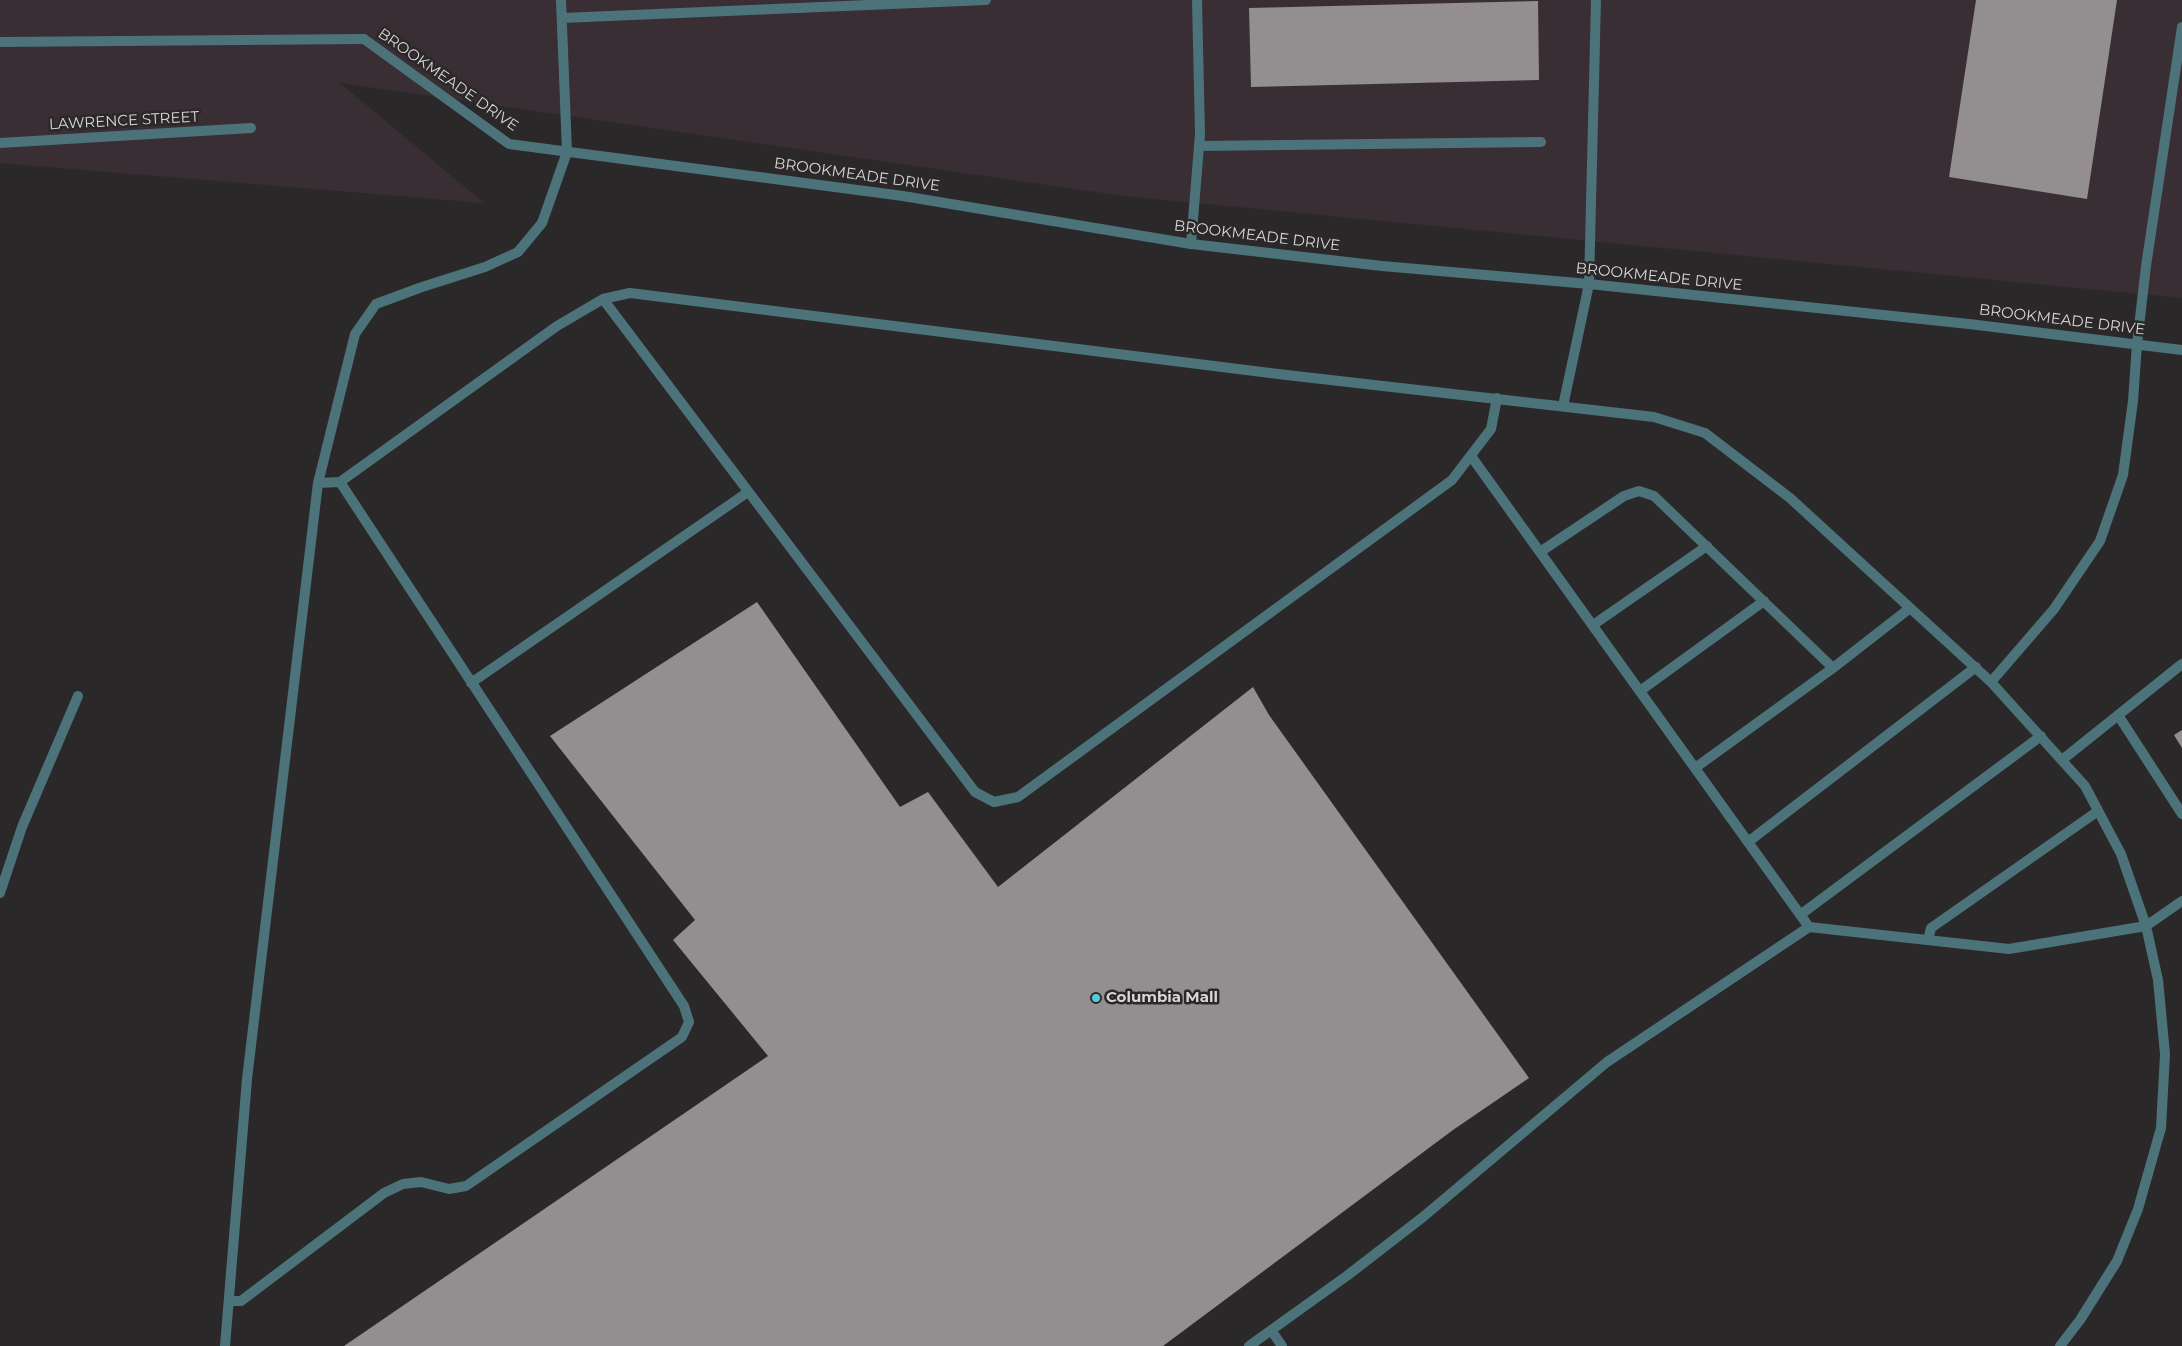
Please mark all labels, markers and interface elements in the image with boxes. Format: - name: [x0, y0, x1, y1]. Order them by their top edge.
- street label: BROOKMEADE DRIVE: [374, 25, 522, 135]
- street label: LAWRENCE STREET: [48, 108, 200, 134]
- street label: BROOKMEADE DRIVE: [773, 154, 941, 196]
- street label: BROOKMEADE DRIVE: [1173, 217, 1341, 255]
- street label: BROOKMEADE DRIVE: [1575, 259, 1743, 295]
- street label: BROOKMEADE DRIVE: [1978, 301, 2146, 339]
- place label: Columbia Mall: [1106, 989, 1218, 1007]
- marker: Columbia Mall: [1090, 992, 1102, 1004]

